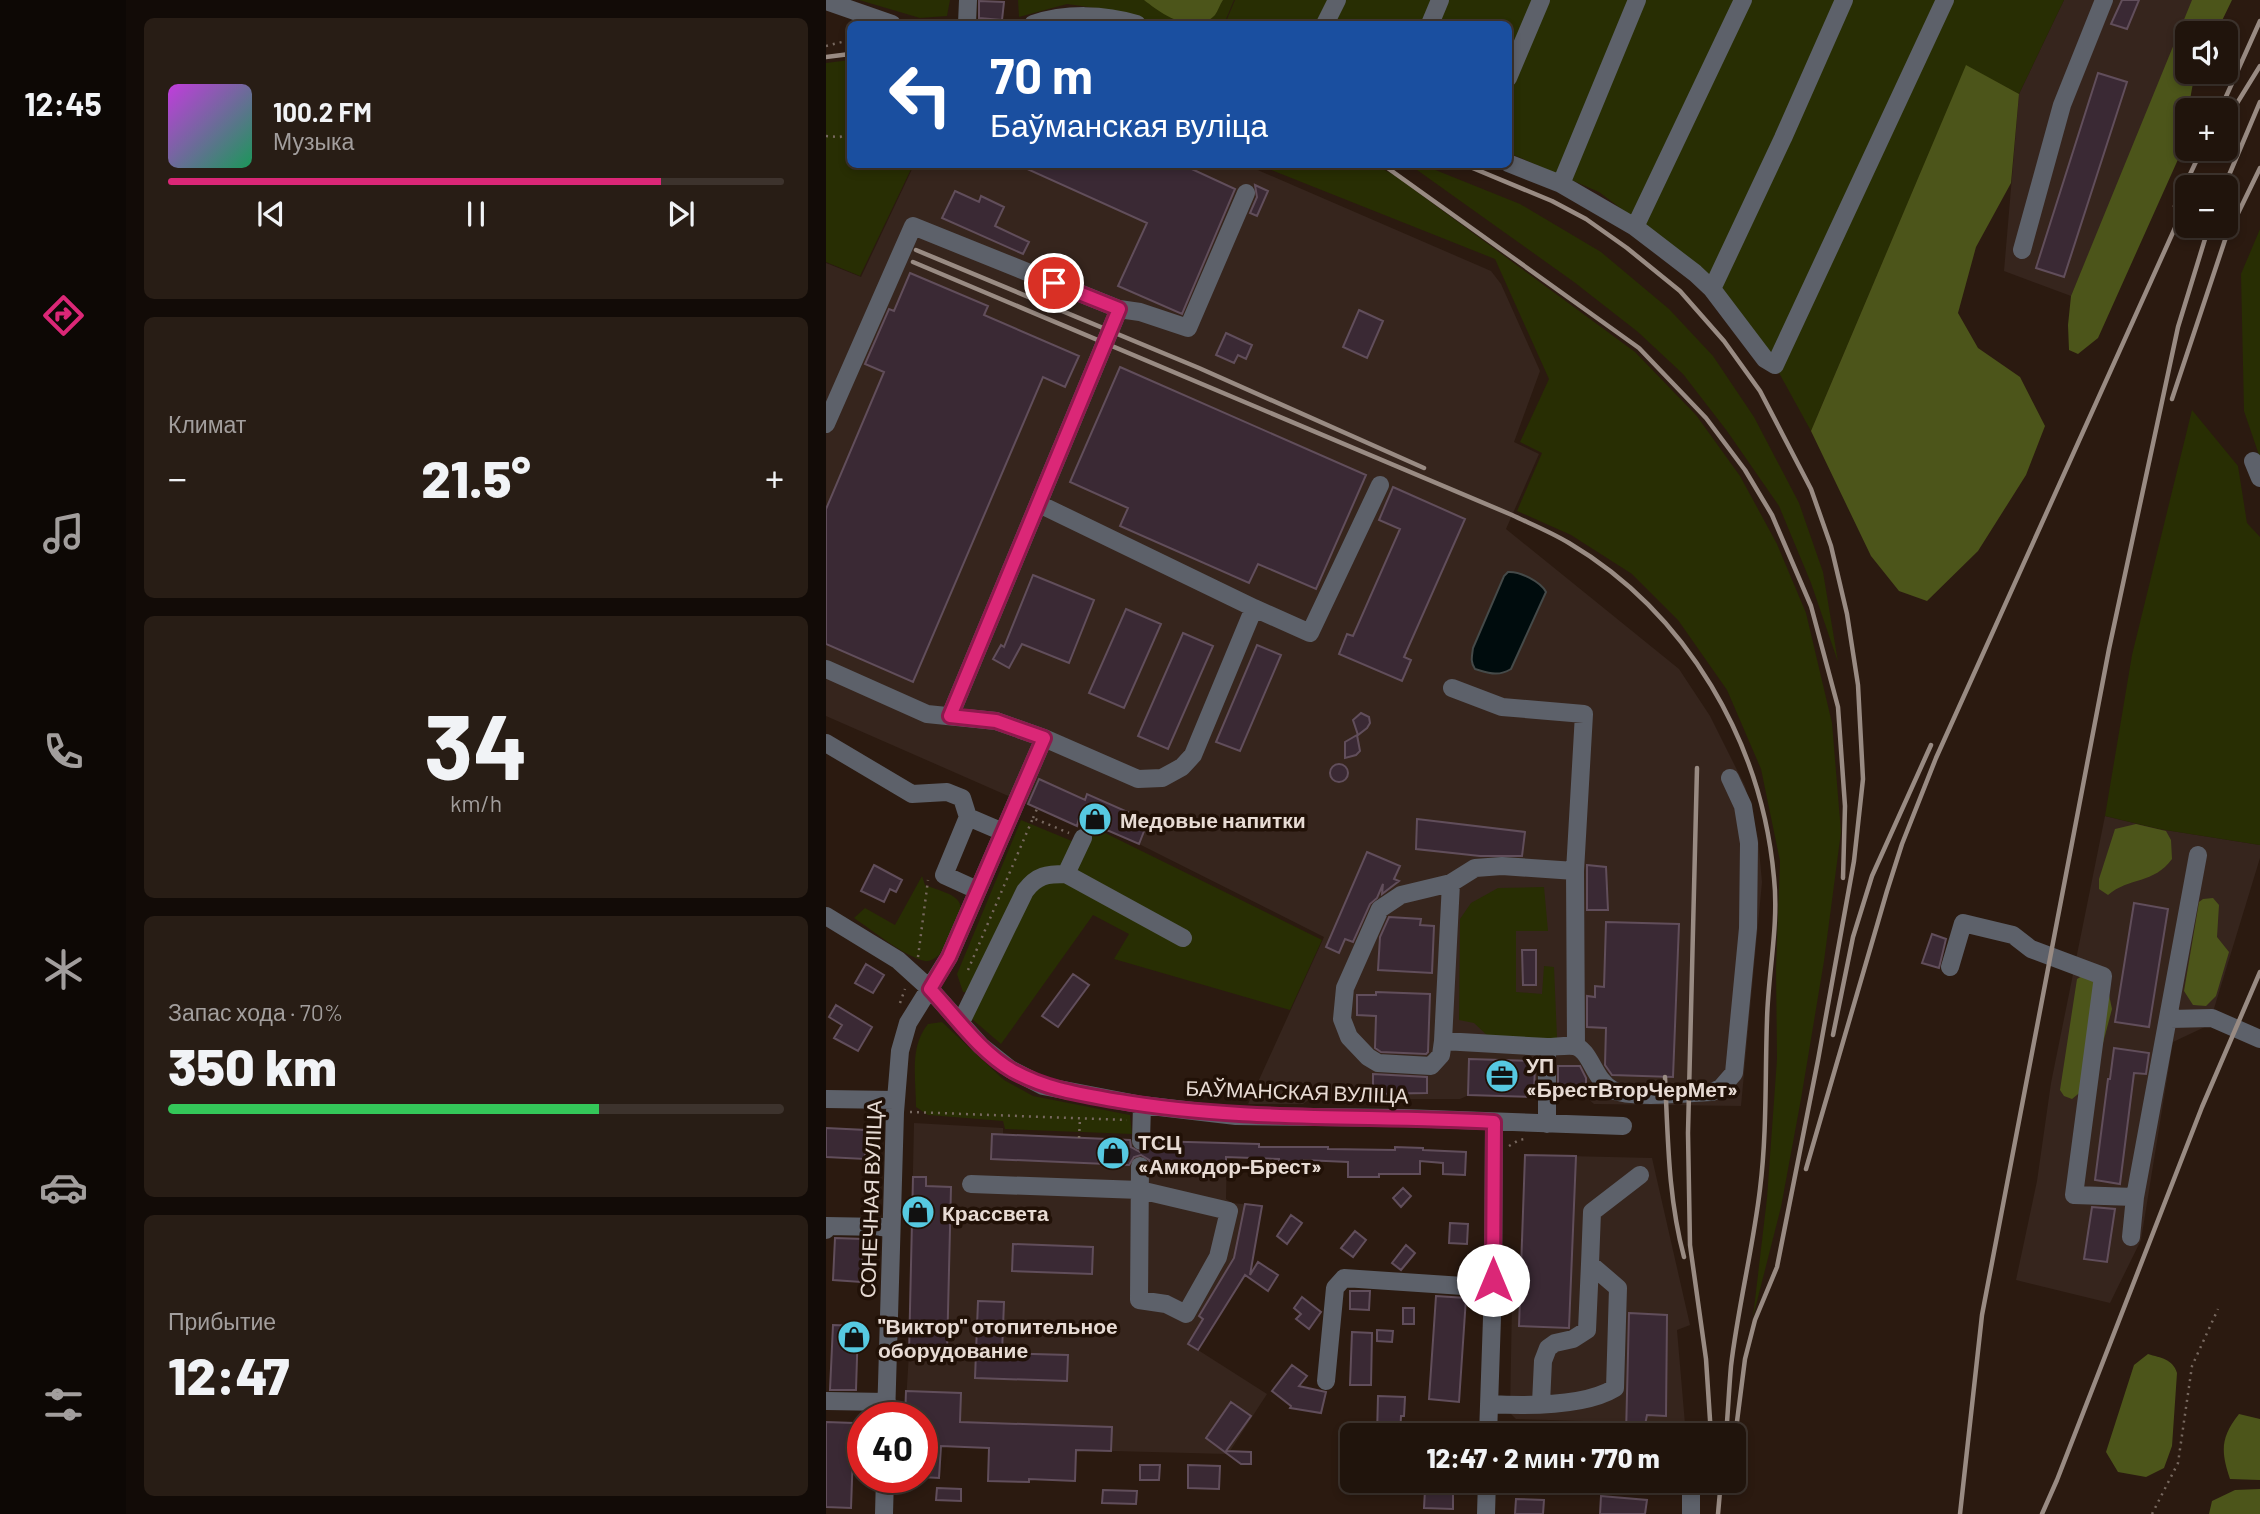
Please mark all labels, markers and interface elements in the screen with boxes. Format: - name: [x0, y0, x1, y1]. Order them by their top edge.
- map controls: [2175, 21, 2238, 238]
- button: sound: [2175, 21, 2238, 84]
- text: 70 m: [990, 45, 1093, 104]
- icon: left: [875, 49, 966, 140]
- text: 12:45: [24, 84, 102, 122]
- text: 100.2 FM: [273, 96, 372, 127]
- button: +: [2175, 98, 2238, 161]
- text: Баўманская вуліца: [990, 105, 1268, 143]
- text: Музыка: [273, 127, 354, 155]
- button: −: [2175, 175, 2238, 238]
- icon: previous: [252, 195, 290, 233]
- icon: pause: [457, 195, 495, 233]
- icon: next: [662, 195, 700, 233]
- pin: [1024, 253, 1084, 313]
- icon: arrive: [1035, 264, 1073, 302]
- icon: directions: [39, 291, 88, 340]
- text: Климат: [168, 410, 246, 438]
- text: 21.5°: [421, 446, 531, 508]
- text: −: [168, 454, 187, 500]
- text: +: [765, 454, 784, 500]
- icon: music: [39, 509, 88, 558]
- text: 34: [424, 689, 528, 798]
- icon: phone: [39, 727, 88, 776]
- text: km/h: [450, 789, 502, 817]
- shop icon: Медовые напитки: [1076, 800, 1114, 838]
- place label: Медовые напитки: [1120, 807, 1306, 832]
- icon: climate: [39, 945, 88, 994]
- text: Запас хода · 70%: [168, 998, 343, 1026]
- text: 350 km: [168, 1034, 337, 1096]
- place label: УП «БрестВторЧерМет»: [1526, 1052, 1738, 1101]
- office icon: УП «БрестВторЧерМет»: [1483, 1057, 1521, 1095]
- street label: БАЎМАНСКАЯ ВУЛІЦА: [1185, 1075, 1409, 1107]
- street label: СОНЕЧНАЯ ВУЛІЦА: [854, 1100, 886, 1298]
- place label: ТСЦ «Амкодор-Брест»: [1138, 1129, 1322, 1178]
- shop icon: ТСЦ «Амкодор-Брест»: [1094, 1134, 1132, 1172]
- icon: car: [39, 1163, 88, 1212]
- shop icon: Крассвета: [899, 1193, 937, 1231]
- place label: Крассвета: [942, 1200, 1049, 1225]
- position arrow: [1456, 1243, 1530, 1317]
- text: Прибытие: [168, 1307, 276, 1335]
- place label: "Виктор" отопительное оборудование: [878, 1313, 1118, 1362]
- shop icon: "Виктор" отопительное оборудование: [835, 1318, 873, 1356]
- text: 12:47: [168, 1343, 290, 1405]
- icon: filters: [39, 1380, 88, 1429]
- speed limit sign: 40: [847, 1402, 938, 1493]
- text: 12:47 · 2 мин · 770 m: [1426, 1442, 1660, 1473]

